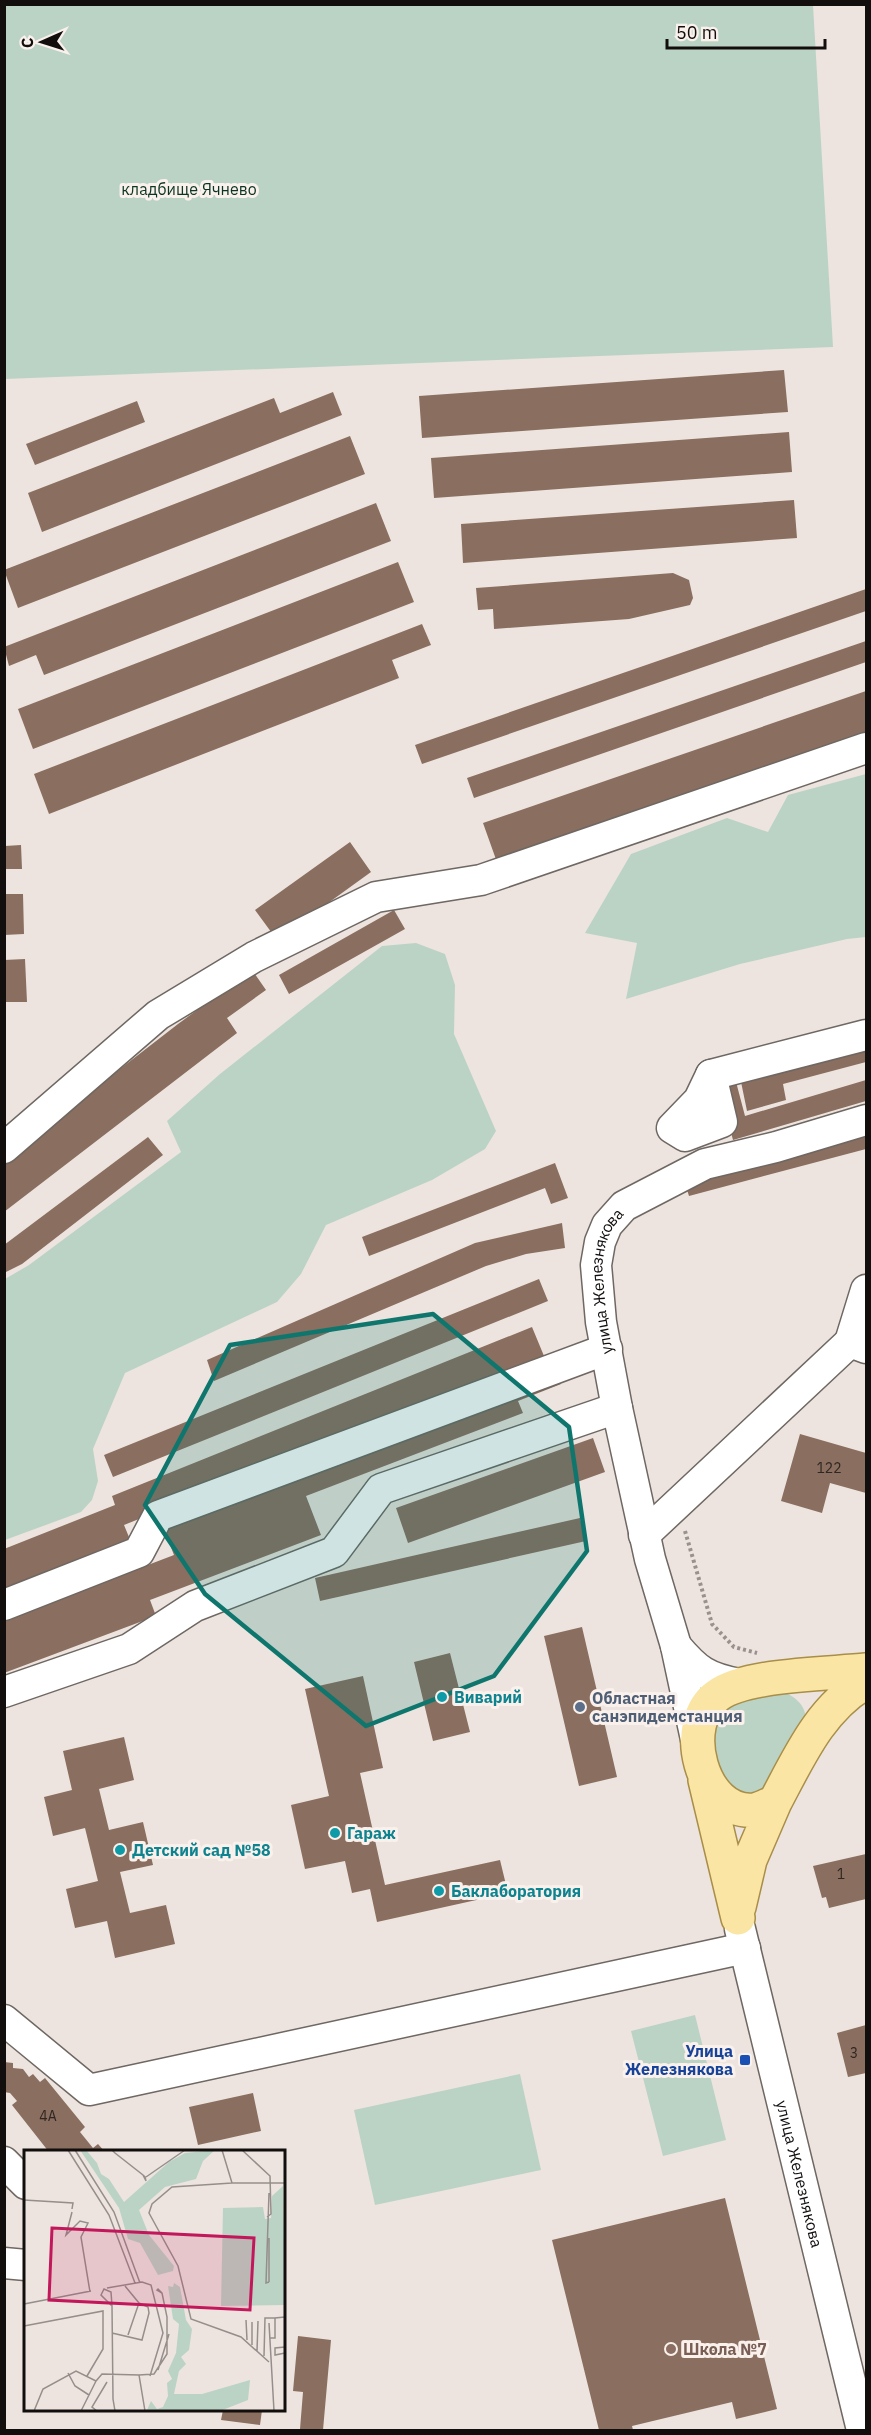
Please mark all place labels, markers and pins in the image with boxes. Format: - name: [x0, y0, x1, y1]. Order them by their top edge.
- place label: Виварий: [454, 1687, 522, 1707]
- place label: Областная санэпидемстанция: [592, 1688, 743, 1726]
- marker: Виварий: [435, 1690, 449, 1704]
- marker: Областная санэпидемстанция: [573, 1700, 587, 1714]
- place label: Гараж: [347, 1823, 396, 1843]
- marker: Гараж: [328, 1826, 342, 1840]
- place label: Детский сад №58: [132, 1840, 271, 1860]
- marker: Детский сад №58: [113, 1843, 127, 1857]
- place label: Баклаборатория: [451, 1881, 581, 1901]
- marker: Баклаборатория: [432, 1884, 446, 1898]
- place label: Улица Железнякова: [625, 2041, 733, 2079]
- marker: Улица Железнякова: [738, 2053, 752, 2067]
- place label: Школа №7: [683, 2339, 767, 2359]
- marker: Школа №7: [664, 2342, 678, 2356]

